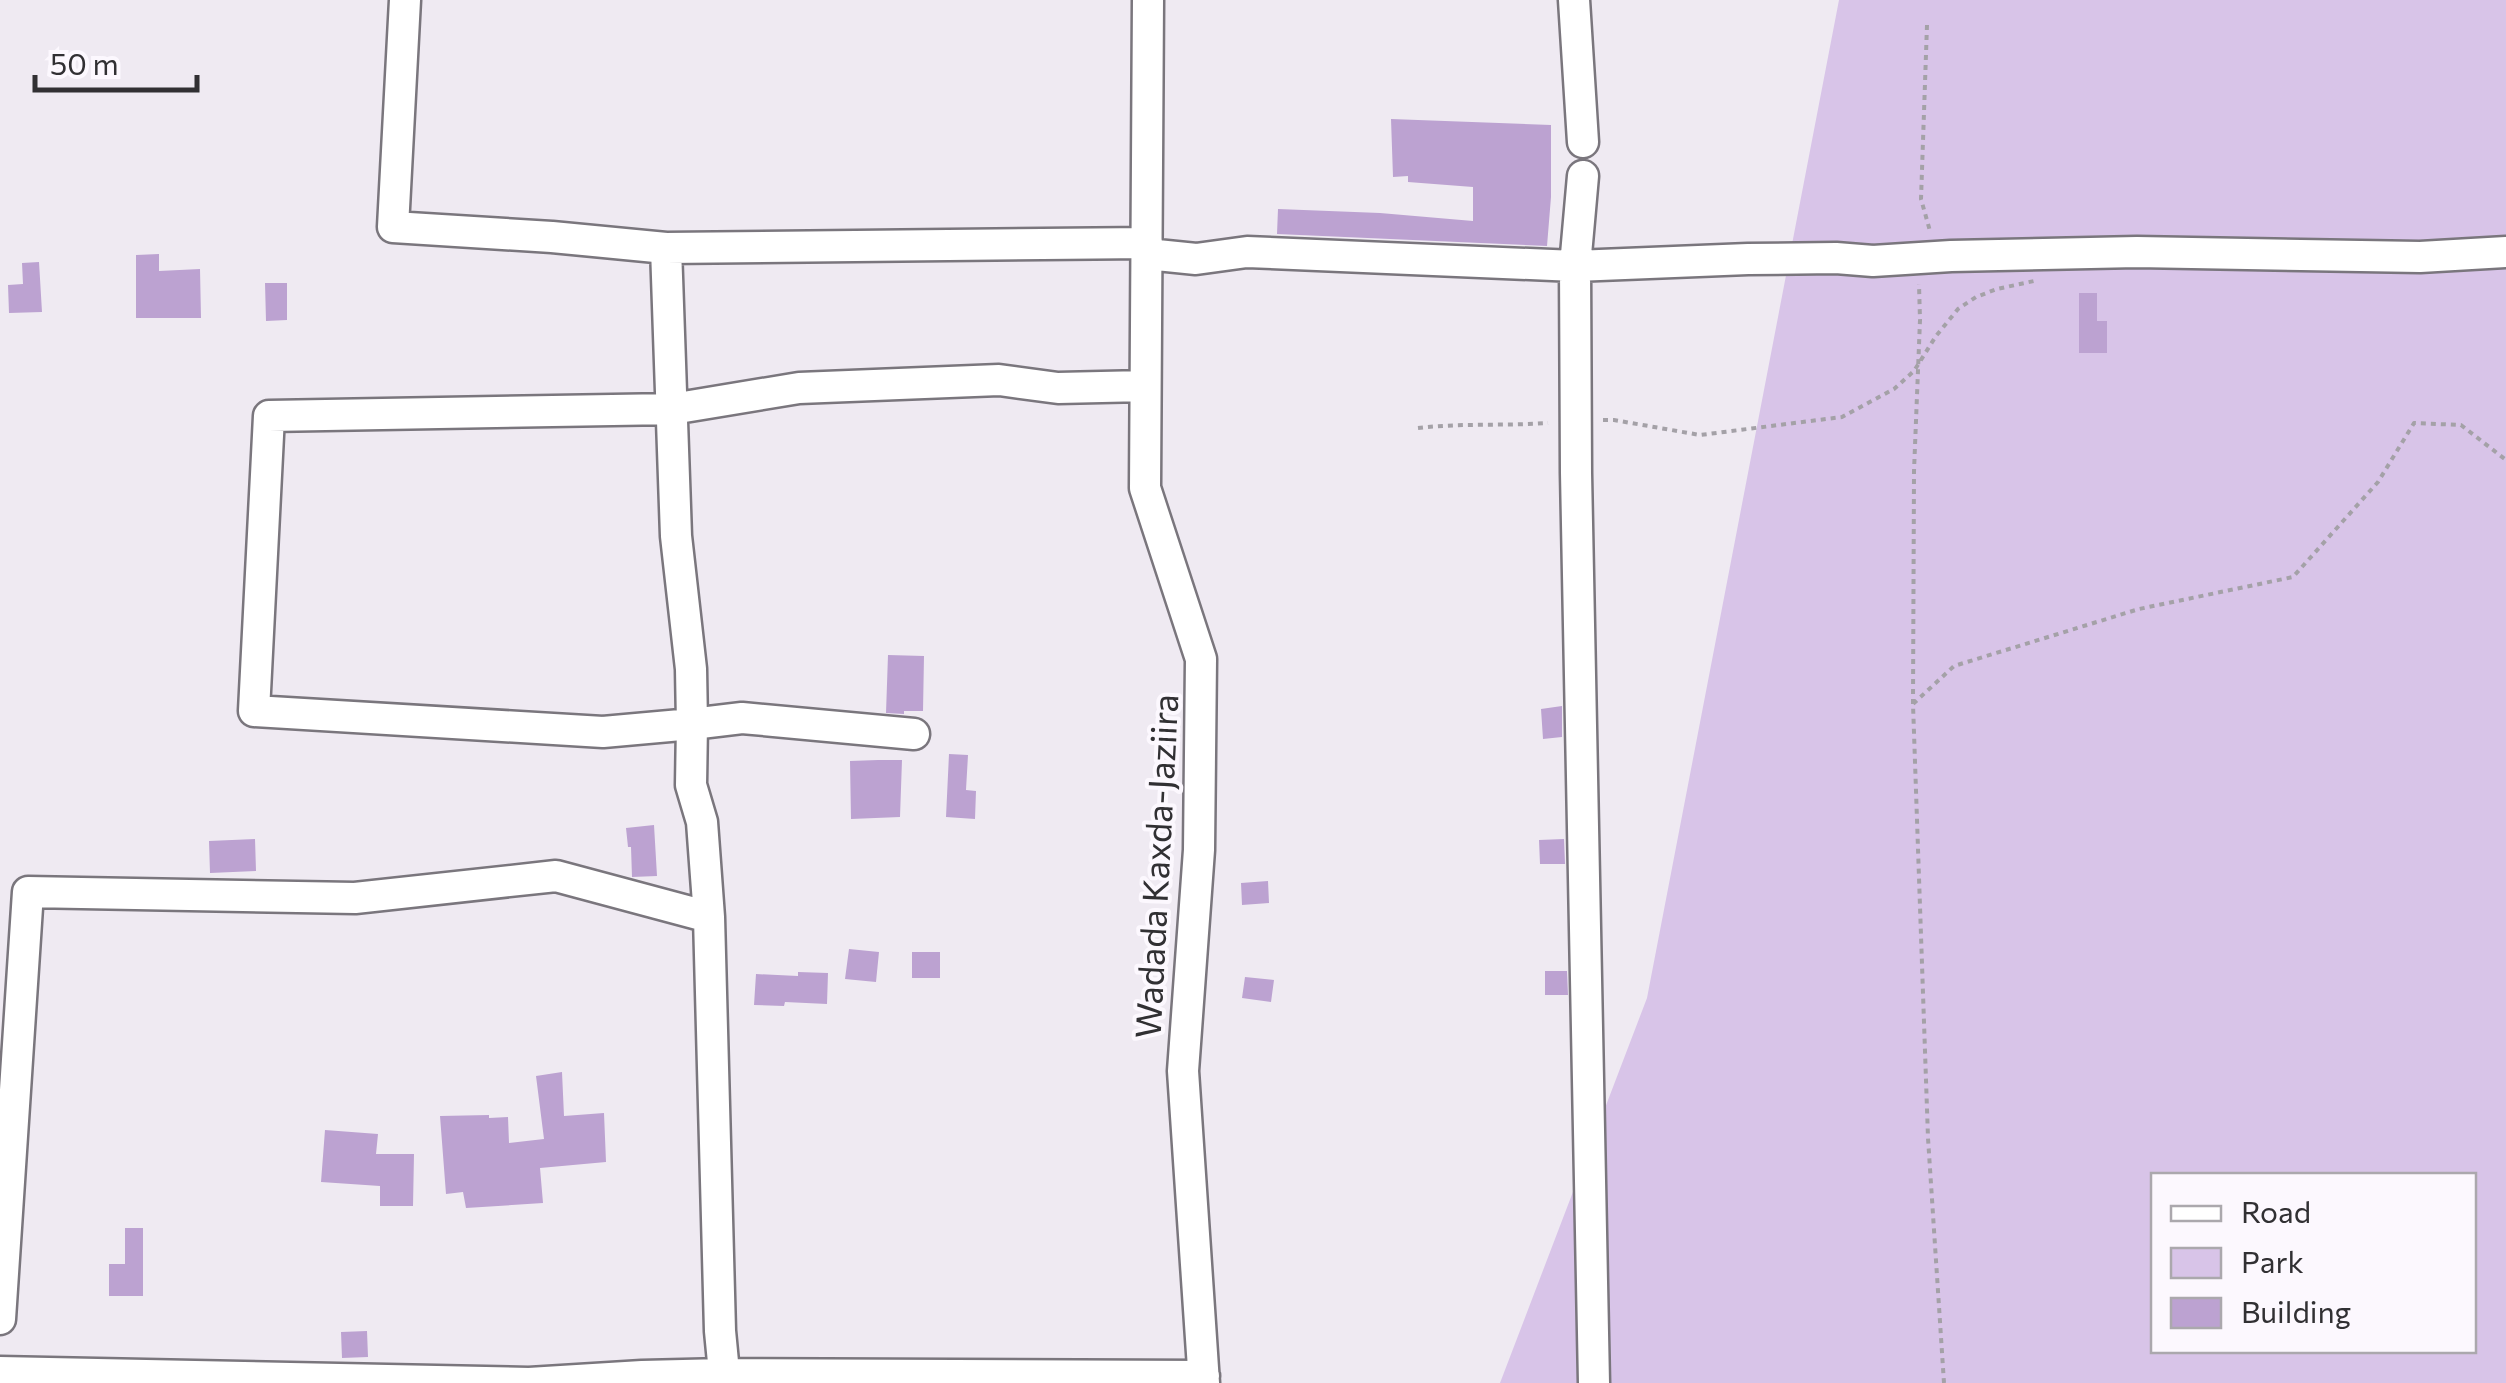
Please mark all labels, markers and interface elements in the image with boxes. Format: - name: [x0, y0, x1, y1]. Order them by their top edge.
- scale bar: [35, 30, 198, 92]
- text: 50 m: [50, 44, 119, 81]
- street label: Wadada Kaxda-Jaziira: [1125, 693, 1185, 1039]
- legend: [2151, 1173, 2476, 1353]
- text: Road: [2241, 1192, 2311, 1229]
- text: Park: [2241, 1242, 2304, 1279]
- text: Building: [2241, 1292, 2351, 1329]

